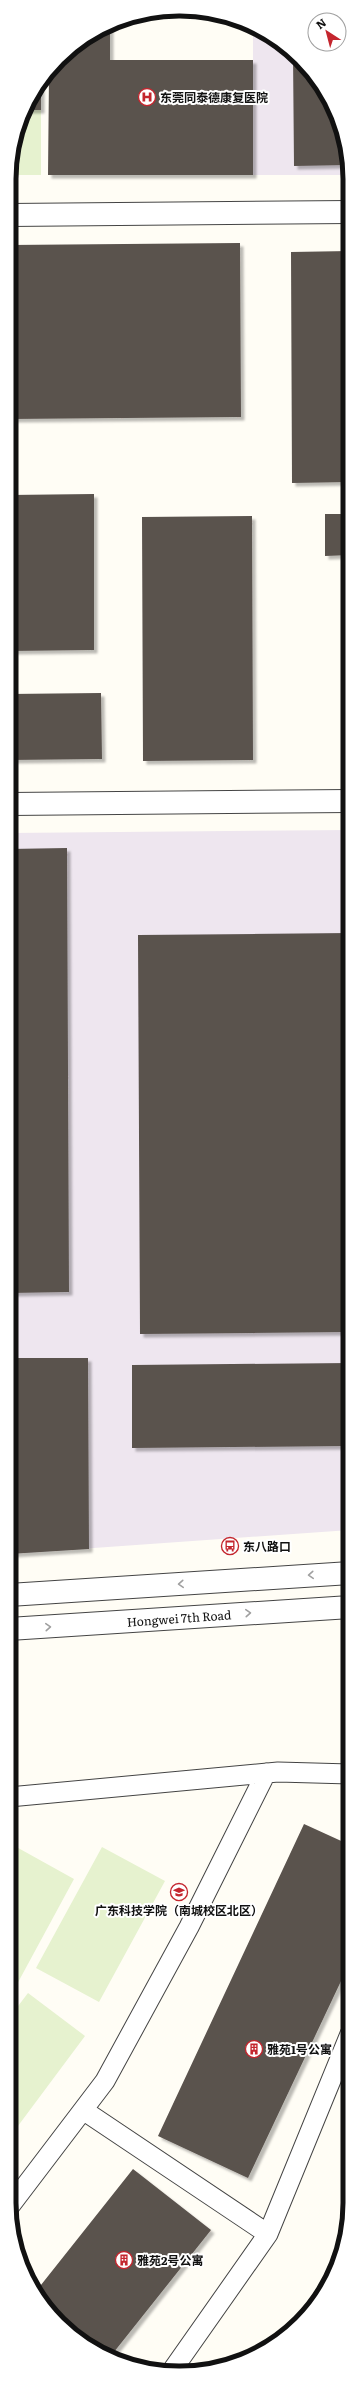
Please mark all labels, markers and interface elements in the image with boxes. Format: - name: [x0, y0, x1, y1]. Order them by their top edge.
- north arrow: [307, 12, 347, 52]
- text: N: [312, 14, 329, 32]
- hospital icon: 东莞同泰德康复医院: [137, 87, 157, 107]
- place label: 东莞同泰德康复医院: [160, 88, 268, 106]
- bus stop icon: 东八路口: [220, 1536, 240, 1556]
- place label: 东八路口: [243, 1537, 291, 1555]
- one-way arrow: [308, 1571, 314, 1580]
- one-way arrow: [178, 1579, 184, 1588]
- street label: Hongwei 7th Road: [126, 1605, 232, 1631]
- one-way arrow: [245, 1609, 251, 1618]
- one-way arrow: [45, 1622, 51, 1631]
- school or university icon: 广东科技学院（南城校区北区）: [169, 1882, 189, 1902]
- place label: 广东科技学院（南城校区北区）: [95, 1901, 263, 1919]
- building icon: 雅苑1号公寓: [244, 2039, 264, 2059]
- place label: 雅苑1号公寓: [267, 2040, 332, 2058]
- building icon: 雅苑2号公寓: [114, 2250, 134, 2270]
- place label: 雅苑2号公寓: [137, 2251, 203, 2269]

